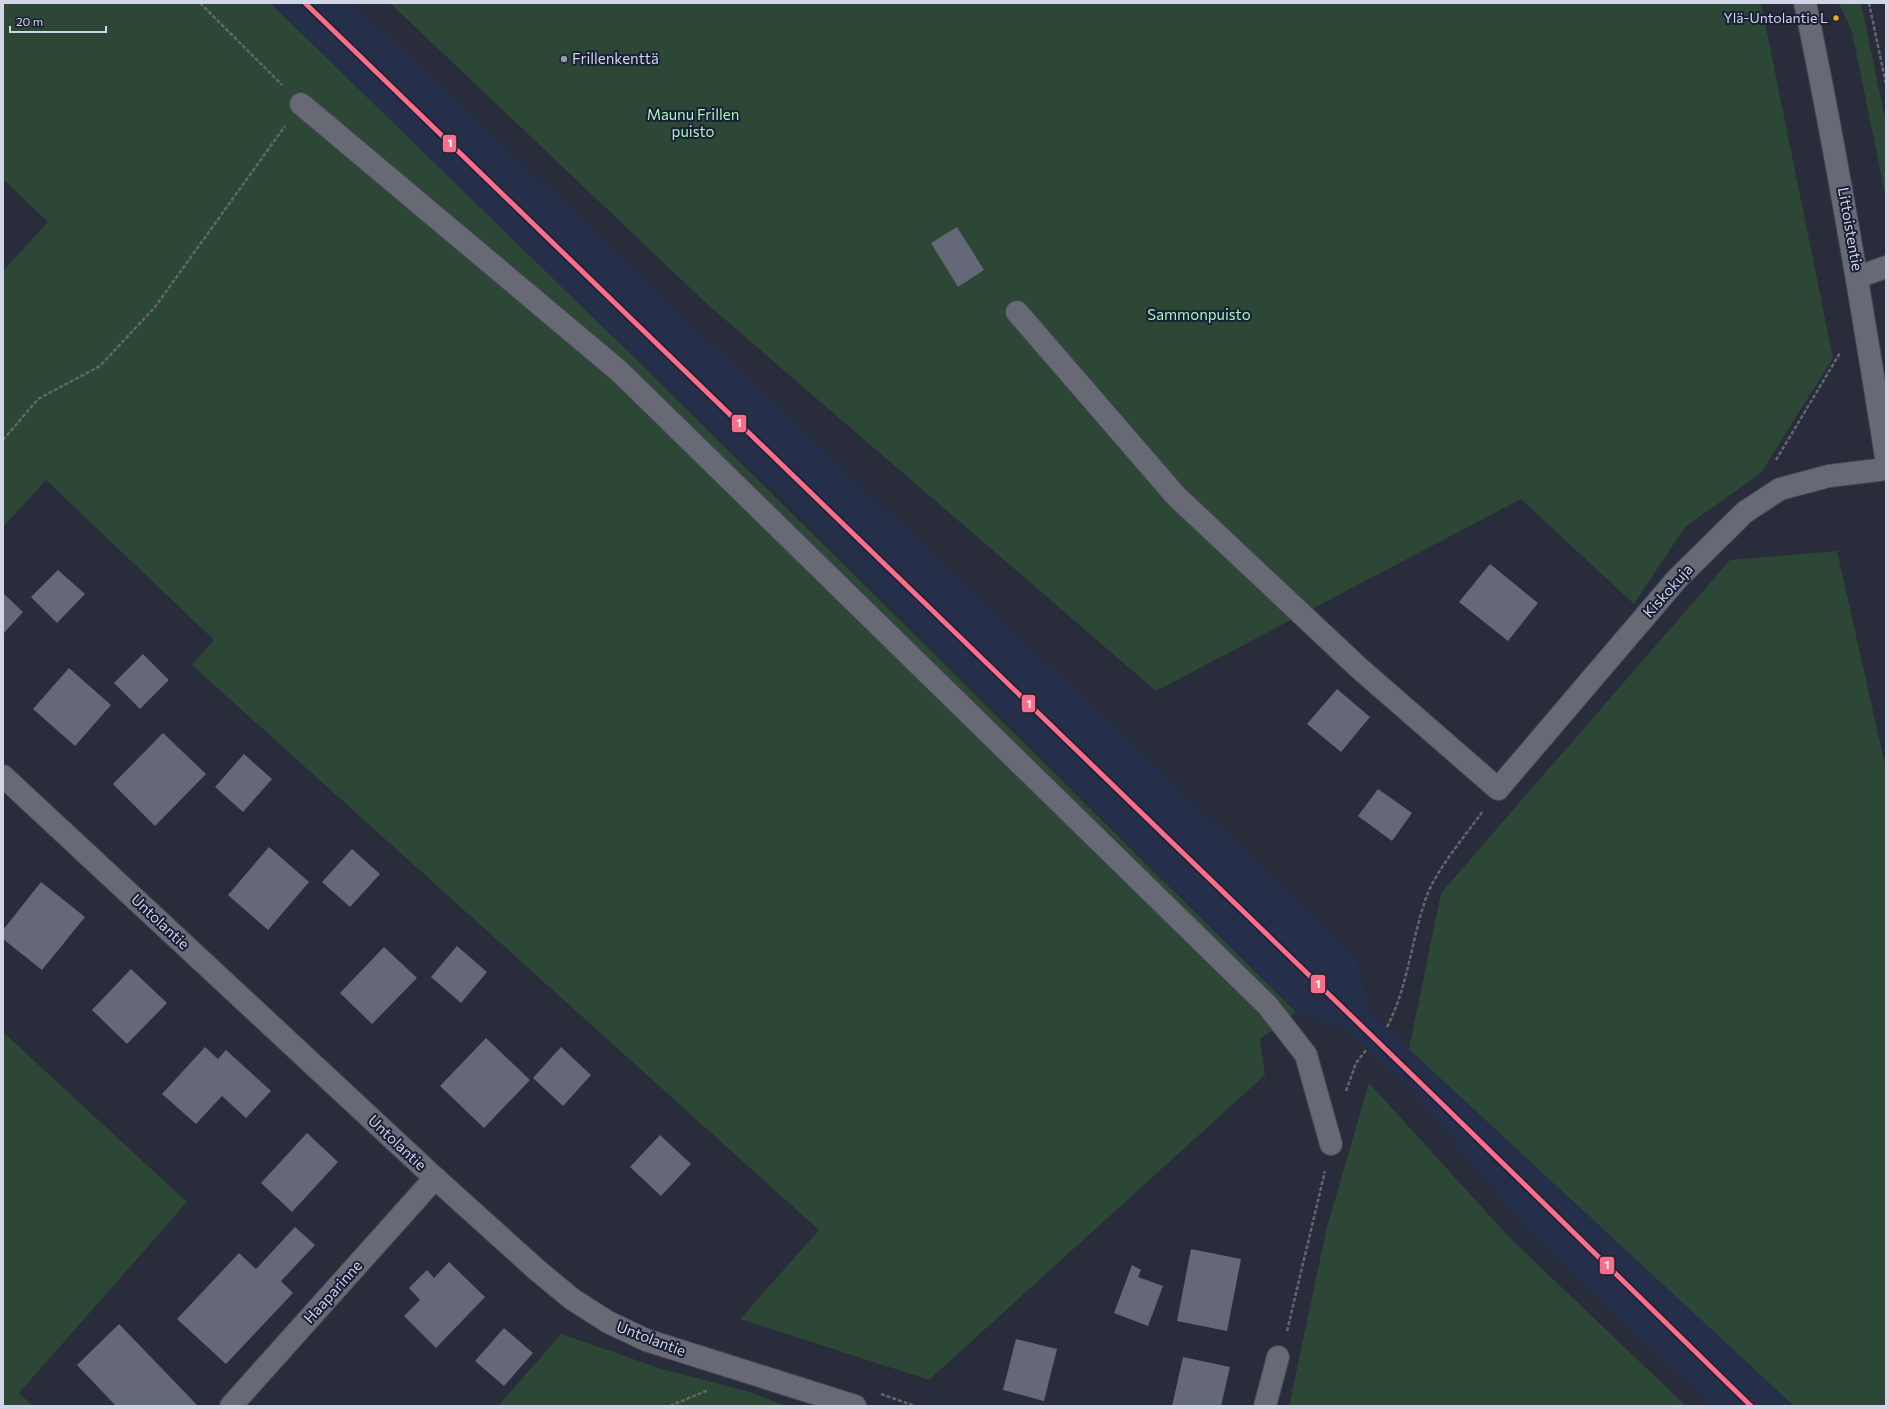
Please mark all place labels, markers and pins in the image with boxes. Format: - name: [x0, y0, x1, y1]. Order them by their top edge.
- place label: Ylä-Untolantie L: [1724, 9, 1828, 26]
- marker: Ylä-Untolantie L: [1831, 13, 1841, 23]
- place label: Frillenkenttä: [572, 49, 659, 67]
- marker: Frillenkenttä: [559, 54, 569, 64]

